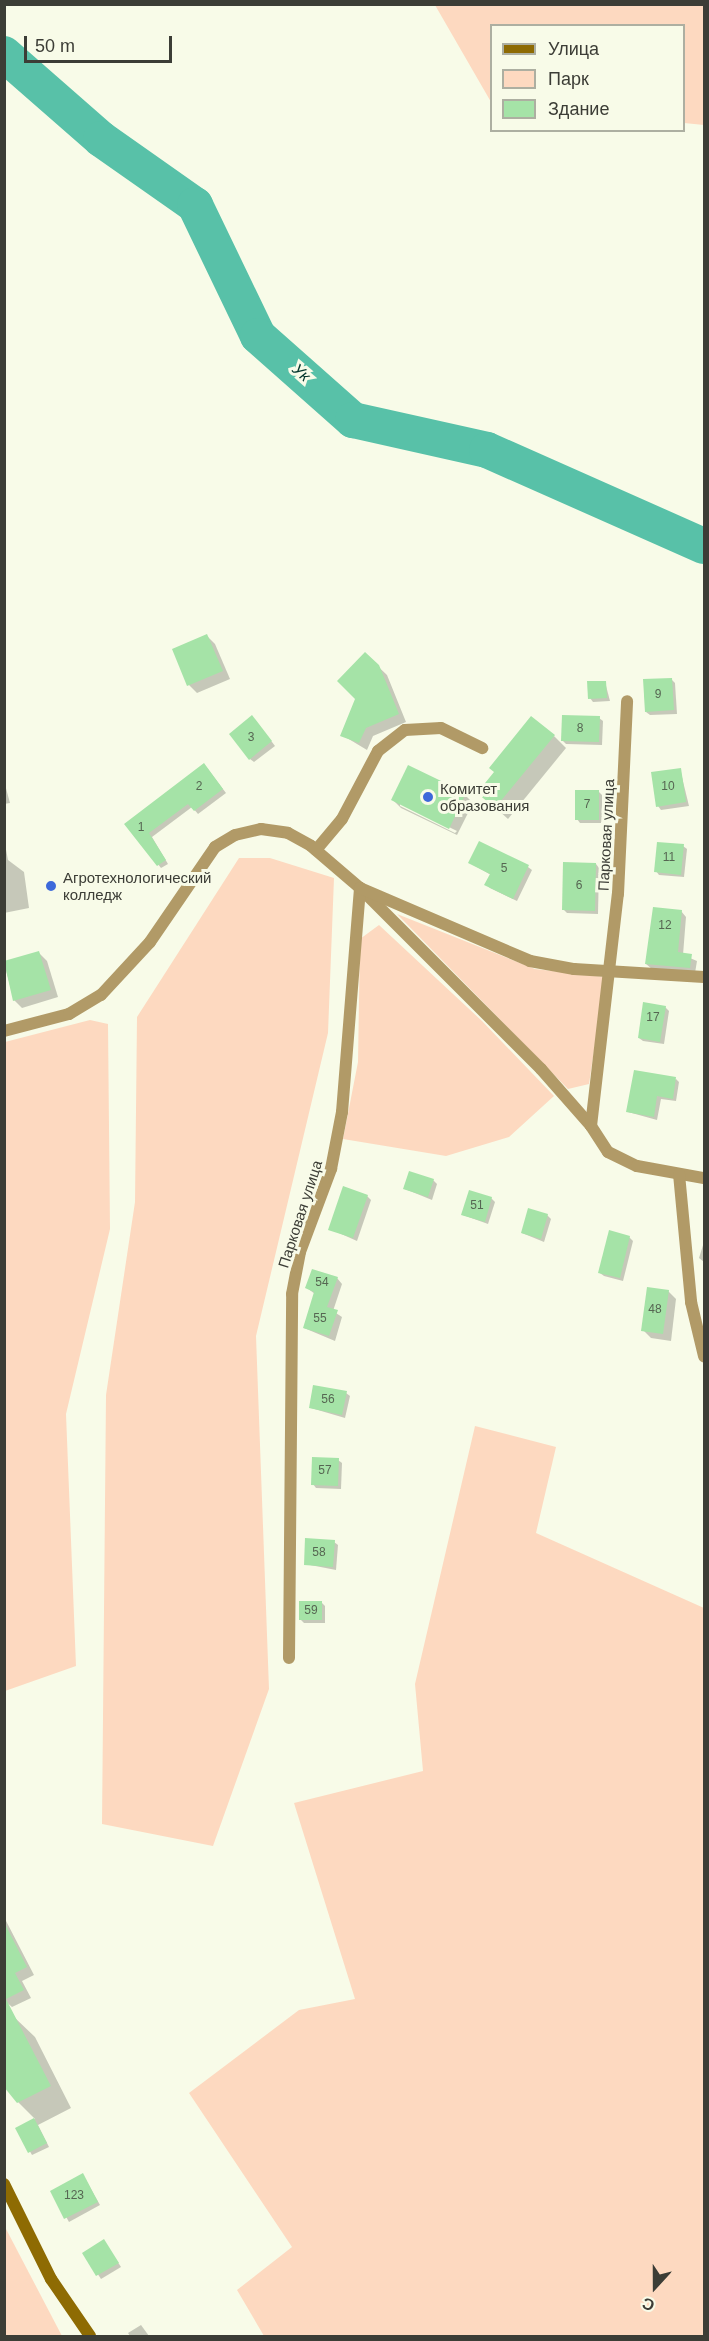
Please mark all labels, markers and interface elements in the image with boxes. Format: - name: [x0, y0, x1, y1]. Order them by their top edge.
- scale bar: [27, 24, 176, 62]
- legend: [490, 24, 685, 132]
- text: 50 m: [35, 36, 75, 56]
- text: Улица: [548, 39, 599, 59]
- text: Парк: [548, 69, 589, 89]
- text: Здание: [548, 99, 609, 119]
- water label: Ук: [288, 360, 314, 386]
- house number: 9: [655, 688, 661, 702]
- house number: 8: [577, 722, 583, 736]
- house number: 3: [248, 731, 254, 745]
- place label: Комитет образования: [440, 779, 529, 814]
- street label: Парковая улица: [594, 779, 618, 891]
- house number: 2: [196, 780, 202, 794]
- house number: 10: [661, 780, 675, 794]
- marker: Комитет образования: [421, 790, 435, 804]
- house number: 7: [584, 798, 590, 812]
- house number: 1: [138, 821, 144, 835]
- house number: 11: [663, 851, 675, 865]
- house number: 5: [501, 862, 507, 876]
- place label: Агротехнологический колледж: [63, 868, 211, 903]
- marker: Агротехнологический колледж: [44, 879, 58, 893]
- house number: 6: [576, 879, 582, 893]
- house number: 12: [658, 919, 672, 933]
- house number: 17: [646, 1011, 660, 1025]
- street label: Парковая улица: [274, 1158, 326, 1270]
- house number: 51: [470, 1199, 484, 1213]
- house number: 54: [315, 1276, 329, 1290]
- house number: 48: [648, 1303, 662, 1317]
- house number: 55: [313, 1312, 327, 1326]
- house number: 56: [321, 1393, 335, 1407]
- house number: 57: [318, 1464, 332, 1478]
- house number: 58: [312, 1546, 326, 1560]
- house number: 59: [304, 1604, 318, 1618]
- house number: 123: [64, 2189, 84, 2203]
- north arrow: [625, 2257, 685, 2317]
- text: С: [640, 2294, 657, 2314]

